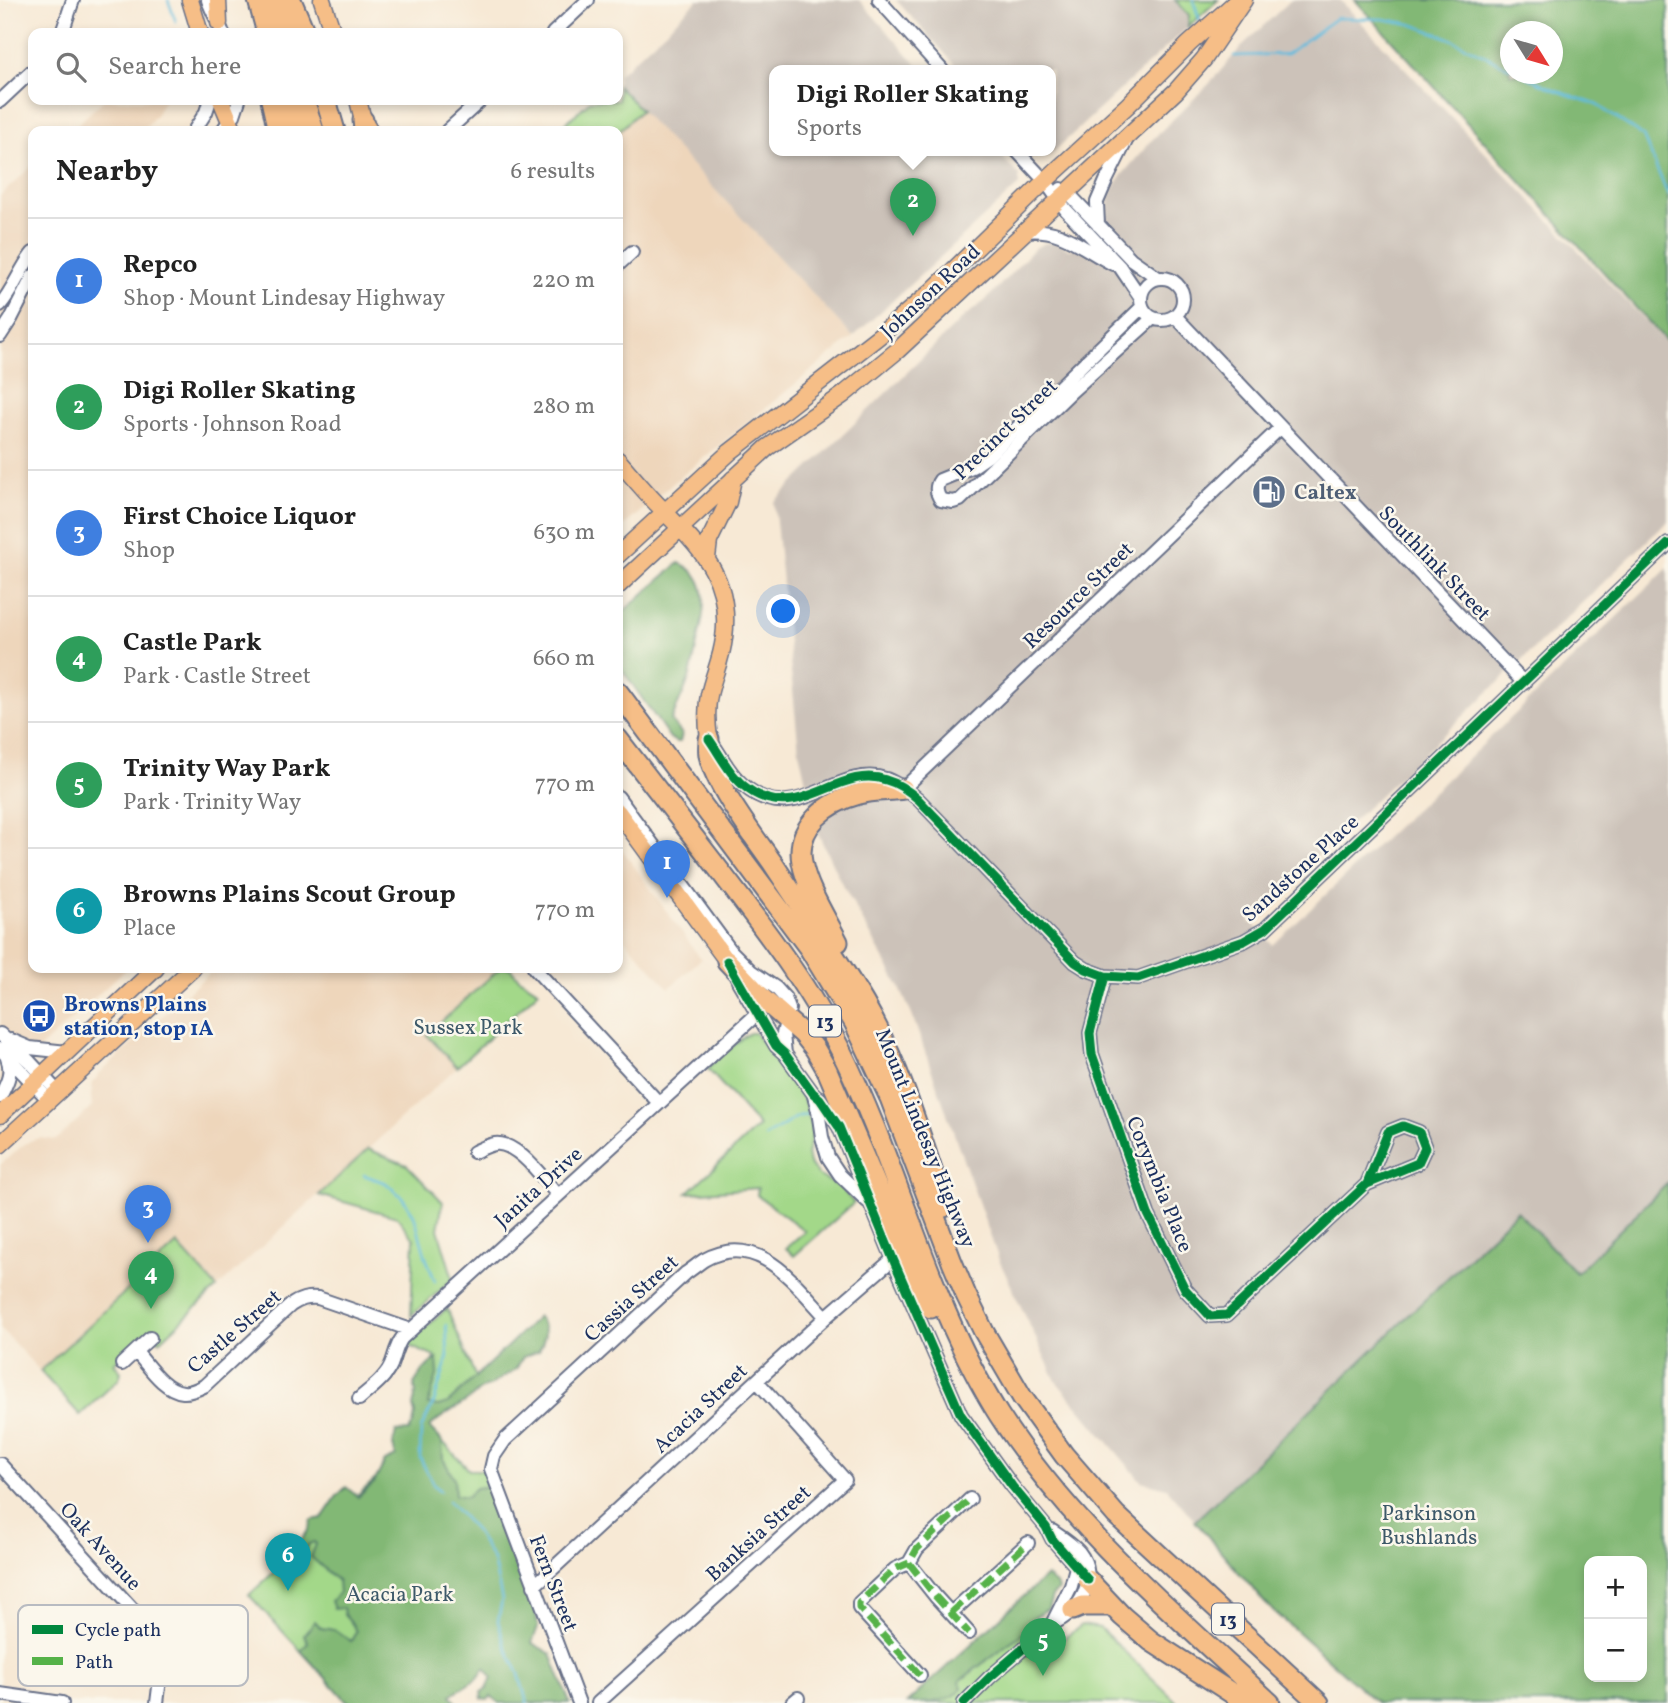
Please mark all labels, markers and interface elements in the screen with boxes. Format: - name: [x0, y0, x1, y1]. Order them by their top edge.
- north arrow: [1500, 21, 1563, 84]
- search box: [28, 28, 623, 105]
- icon: search: [52, 48, 90, 86]
- text: Search here: [108, 49, 241, 85]
- popup: [769, 65, 1056, 156]
- text: Digi Roller Skating: [796, 77, 1029, 113]
- text: Sports: [796, 113, 862, 145]
- text: Nearby: [56, 151, 158, 193]
- text: 6 results: [511, 156, 595, 188]
- pin: 2: [890, 178, 936, 236]
- street label: Johnson Road: [875, 238, 987, 346]
- text: Repco: [123, 247, 197, 283]
- text: 1: [74, 265, 84, 297]
- text: 220 m: [532, 265, 595, 297]
- text: Shop · Mount Lindesay Highway: [123, 283, 445, 315]
- text: Digi Roller Skating: [123, 373, 355, 409]
- street label: Precinct Street: [947, 373, 1065, 487]
- text: 2: [73, 391, 85, 423]
- text: 280 m: [532, 391, 595, 423]
- text: Sports · Johnson Road: [123, 409, 342, 441]
- fuel station icon: Caltex: [1250, 473, 1288, 511]
- place label: Caltex: [1294, 479, 1357, 508]
- text: First Choice Liquor: [123, 499, 356, 535]
- street label: Southlink Street: [1371, 500, 1497, 628]
- text: 3: [73, 517, 85, 549]
- text: 630 m: [534, 517, 595, 549]
- text: Shop: [123, 535, 175, 567]
- street label: Resource Street: [1017, 536, 1141, 656]
- your location: [766, 594, 800, 628]
- text: Castle Park: [123, 625, 262, 661]
- text: 4: [72, 643, 86, 675]
- text: 660 m: [533, 643, 595, 675]
- text: Park · Castle Street: [123, 661, 311, 693]
- text: Trinity Way Park: [123, 751, 330, 787]
- text: 5: [73, 769, 85, 801]
- text: 770 m: [535, 769, 595, 801]
- text: Park · Trinity Way: [123, 787, 301, 819]
- street label: Sandstone Place: [1236, 809, 1366, 930]
- pin: 1: [644, 840, 690, 898]
- text: Browns Plains Scout Group: [123, 877, 456, 913]
- text: 6: [73, 895, 85, 927]
- text: 770 m: [535, 895, 595, 927]
- text: Place: [123, 913, 176, 945]
- place label: Browns Plains station, stop 1A: [64, 991, 214, 1044]
- bus stop icon: Browns Plains station, stop 1A: [20, 997, 58, 1035]
- road number: 13: [809, 1006, 841, 1036]
- park label: Sussex Park: [413, 1014, 523, 1043]
- street label: Mount Lindesay Highway: [867, 1024, 982, 1253]
- street label: Corymbia Place: [1118, 1112, 1199, 1257]
- street label: Janita Drive: [489, 1141, 589, 1236]
- pin: 3: [125, 1185, 171, 1243]
- street label: Cassia Street: [578, 1249, 686, 1349]
- pin: 4: [128, 1251, 174, 1309]
- street label: Castle Street: [182, 1283, 288, 1381]
- street label: Acacia Street: [647, 1358, 755, 1460]
- street label: Banksia Street: [700, 1479, 818, 1589]
- street label: Oak Avenue: [52, 1496, 148, 1598]
- park label: Parkinson Bushlands: [1381, 1500, 1477, 1553]
- street label: Fern Street: [521, 1531, 584, 1636]
- pin: 6: [265, 1533, 311, 1591]
- map controls: [1584, 1556, 1647, 1682]
- button: +: [1584, 1556, 1647, 1619]
- park label: Acacia Park: [346, 1581, 454, 1610]
- road number: 13: [1212, 1604, 1244, 1634]
- legend: [18, 1605, 248, 1686]
- text: Cycle path: [75, 1618, 161, 1644]
- pin: 5: [1020, 1618, 1066, 1676]
- button: −: [1584, 1619, 1647, 1682]
- text: Path: [75, 1650, 113, 1676]

